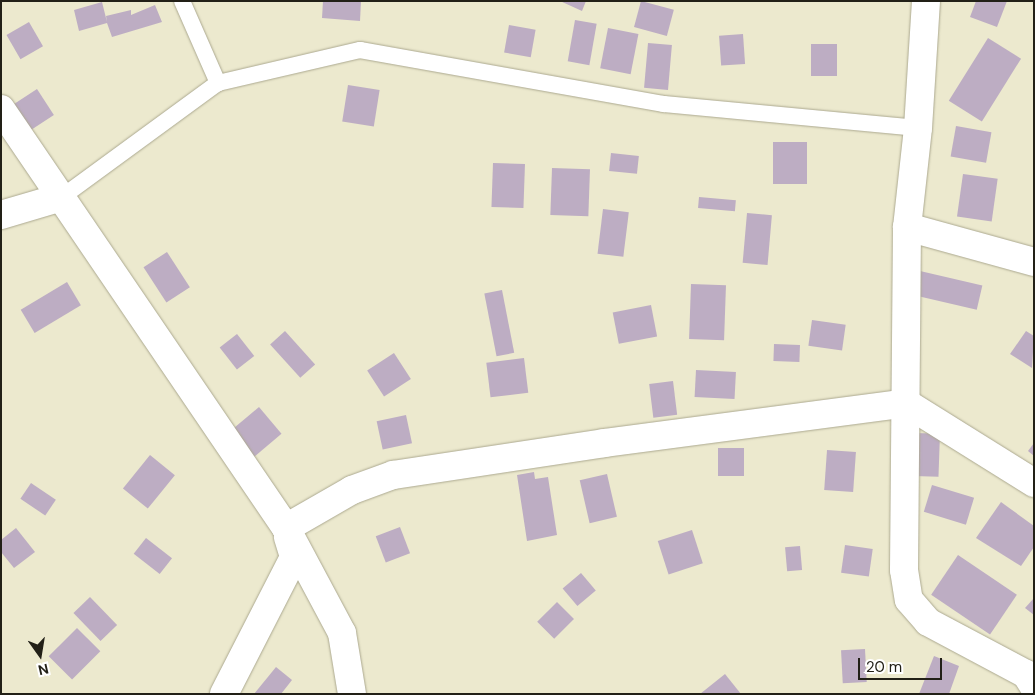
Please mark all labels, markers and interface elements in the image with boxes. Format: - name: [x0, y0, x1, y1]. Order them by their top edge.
- north arrow: [15, 630, 65, 680]
- scale bar: [860, 648, 944, 680]
- text: 20 m: [866, 657, 902, 677]
- text: N: [36, 660, 50, 680]

